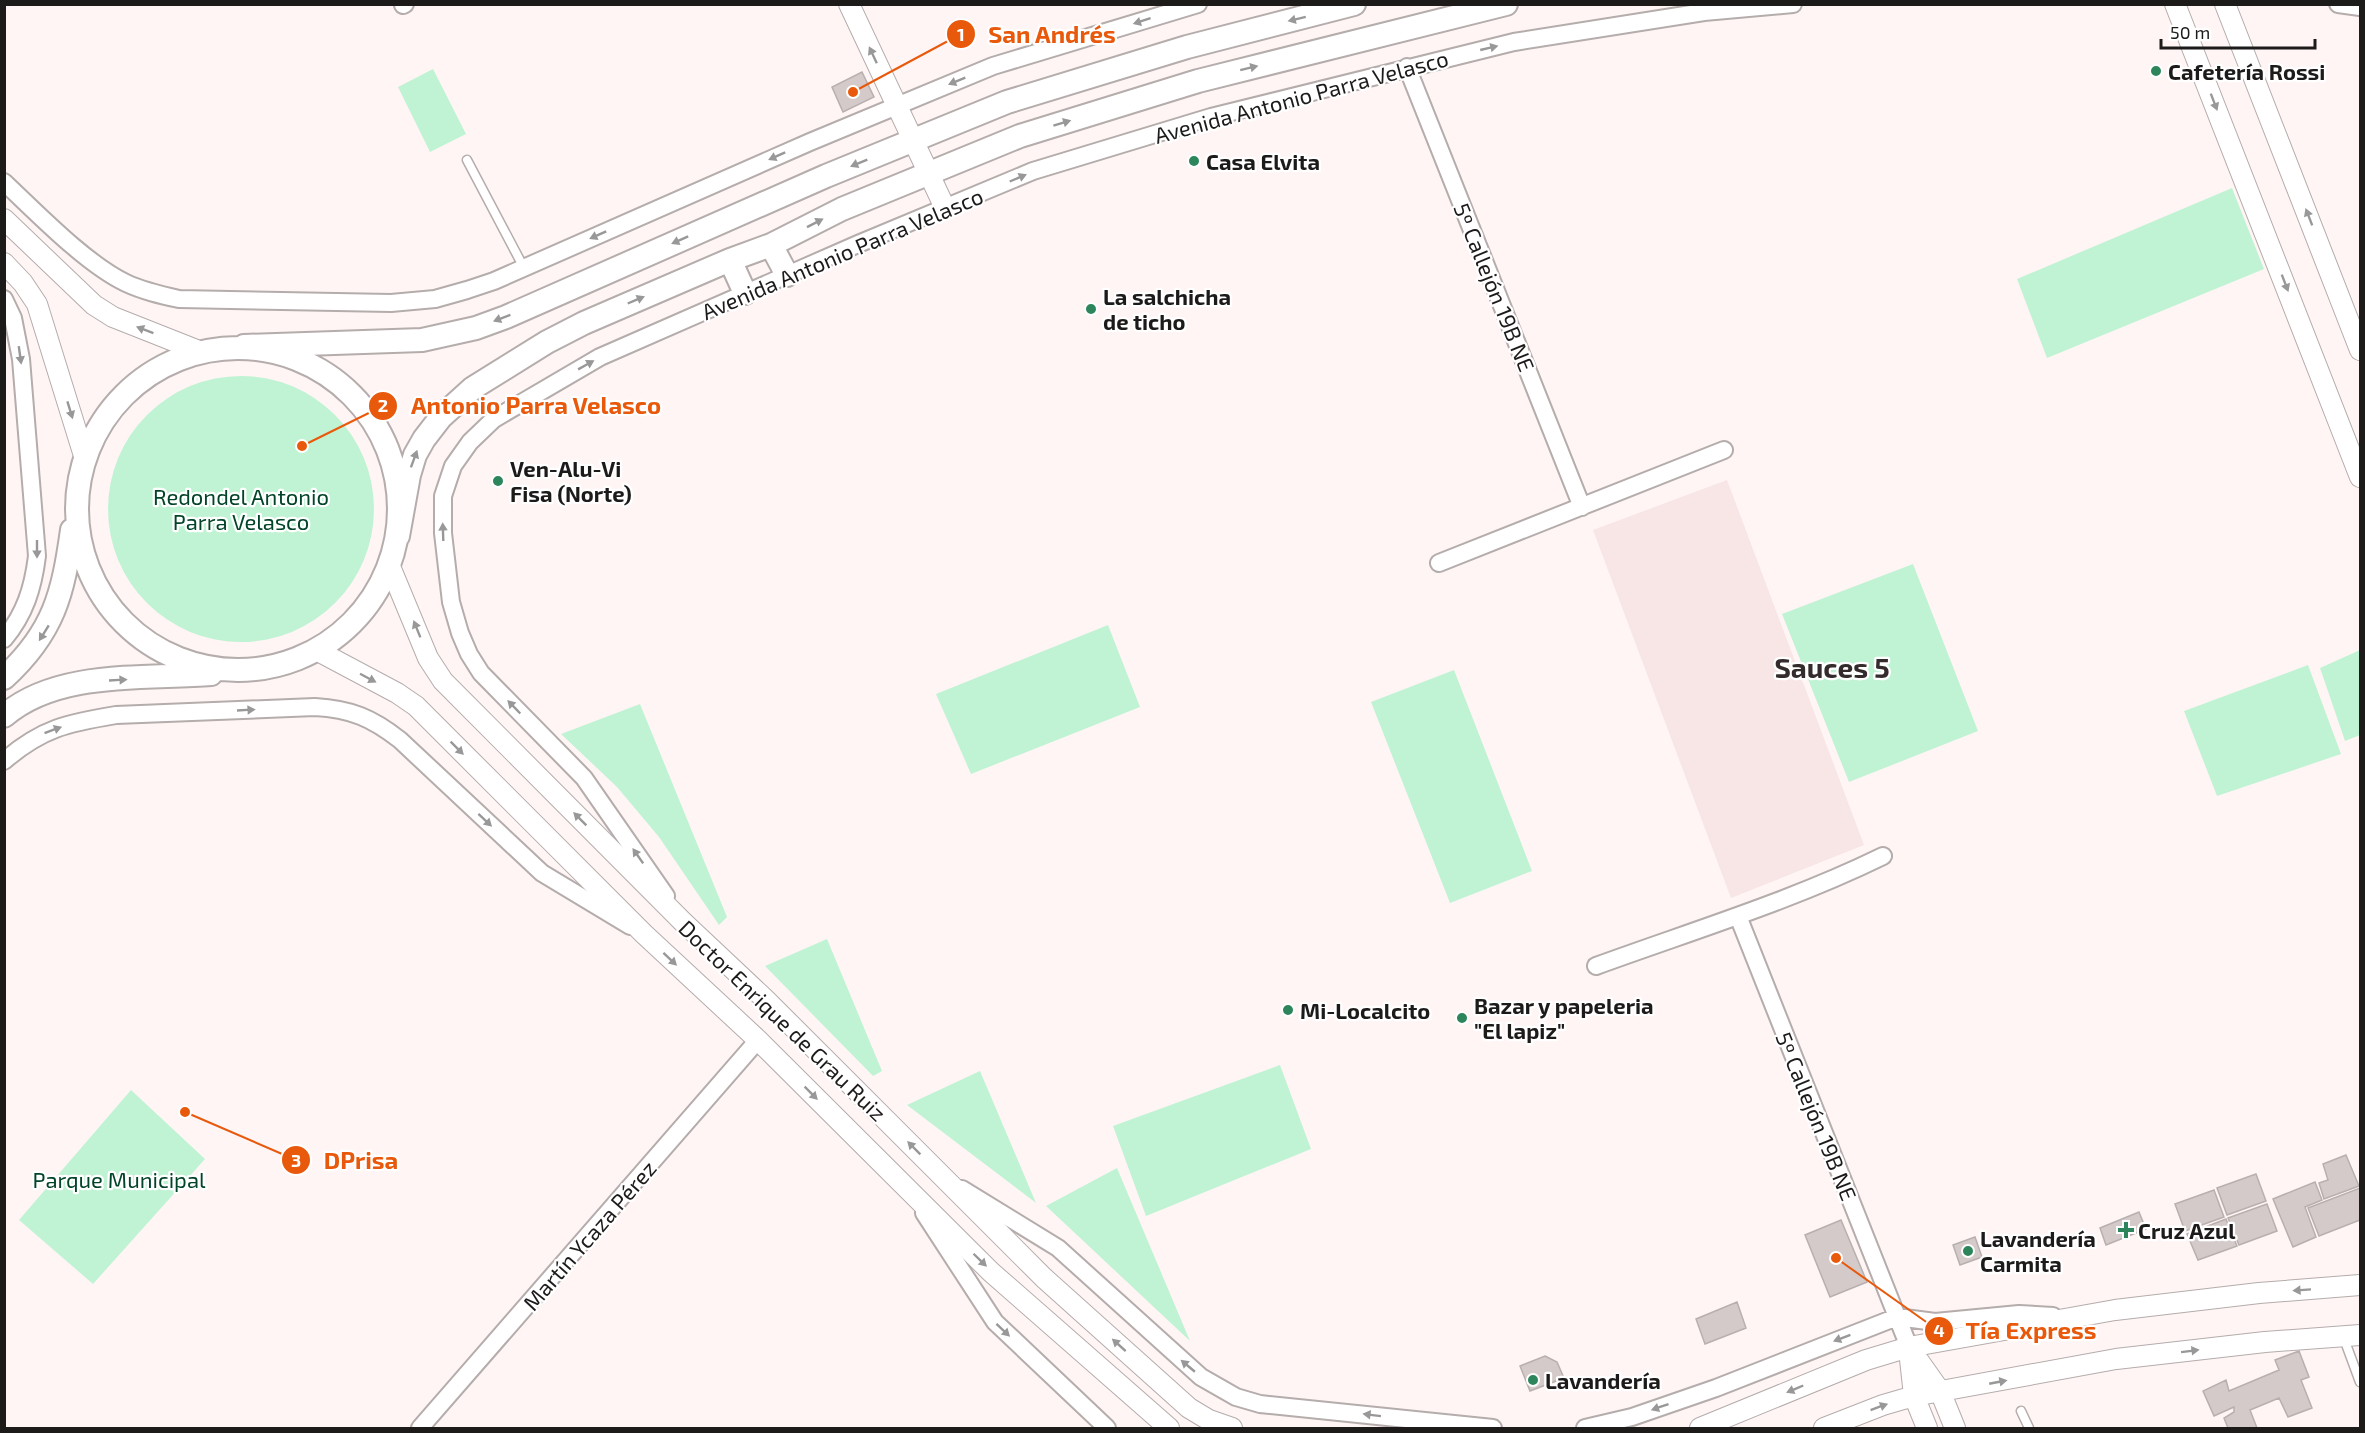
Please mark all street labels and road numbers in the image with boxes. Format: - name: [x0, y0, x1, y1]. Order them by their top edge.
- street label: Avenida Antonio Parra Velasco: [1151, 44, 1451, 148]
- street label: Avenida Antonio Parra Velasco: [697, 182, 987, 324]
- street label: 5º Callejón 19B NE: [1448, 199, 1541, 375]
- street label: Doctor Enrique de Grau Ruiz: [674, 914, 892, 1126]
- street label: 5º Callejón 19B NE: [1770, 1028, 1863, 1204]
- street label: Martín Ycaza Pérez: [517, 1155, 661, 1315]

